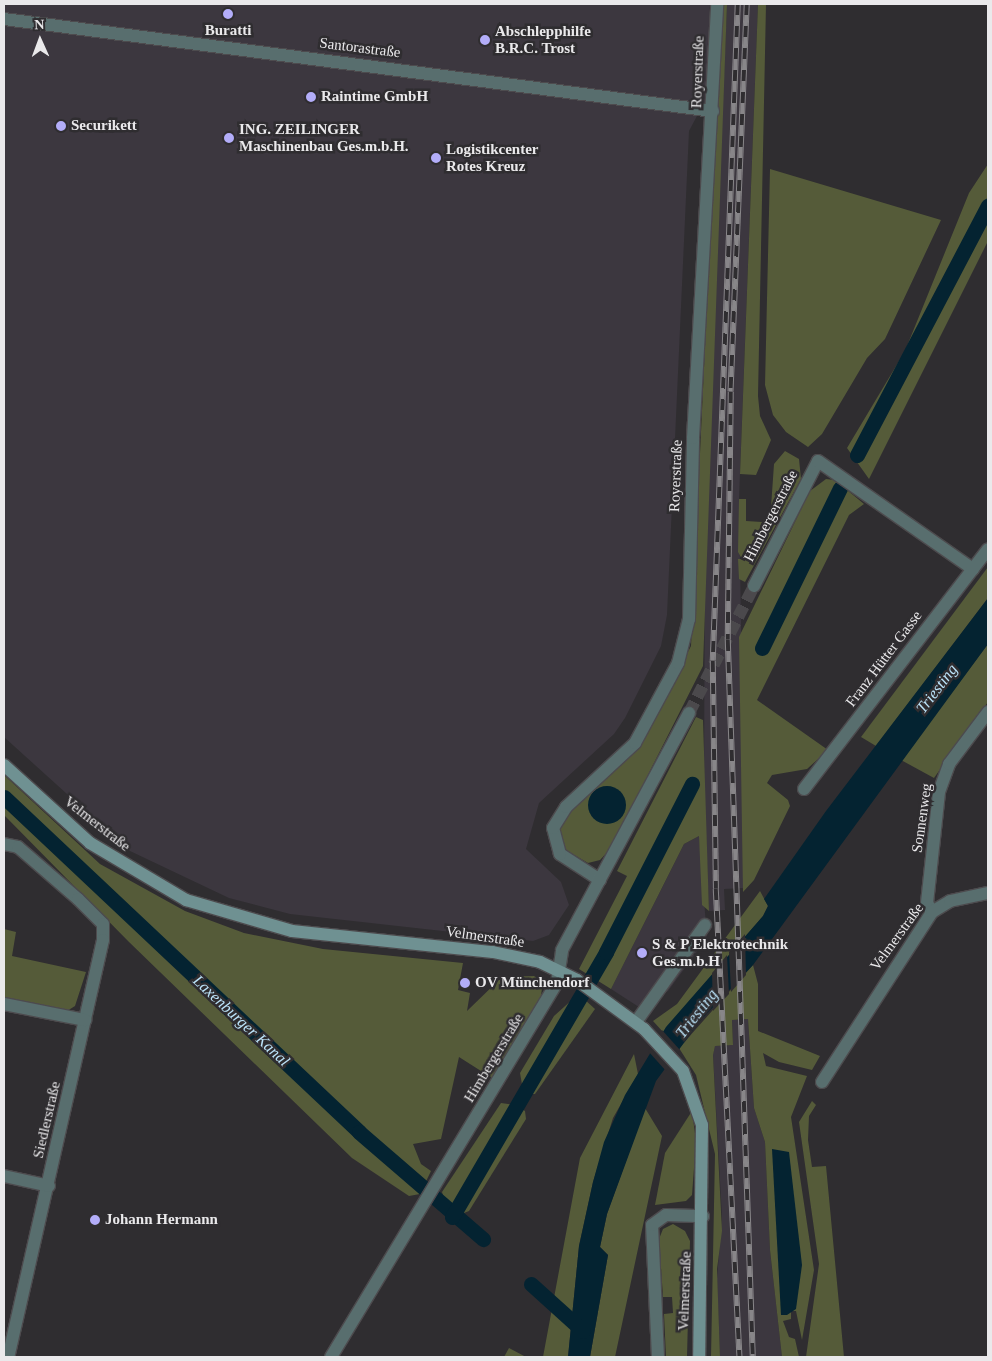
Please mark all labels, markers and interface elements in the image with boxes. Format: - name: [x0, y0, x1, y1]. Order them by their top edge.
- marker: Buratti: [222, 8, 234, 20]
- north arrow: [15, 15, 65, 65]
- text: N: [34, 17, 45, 32]
- place label: Buratti: [205, 22, 251, 40]
- place label: Abschlepphilfe B.R.C. Trost: [495, 22, 591, 57]
- street label: Santorastraße: [318, 34, 402, 62]
- marker: Abschlepphilfe B.R.C. Trost: [479, 34, 491, 46]
- street label: Royerstraße: [688, 35, 708, 109]
- place label: Raintime GmbH: [321, 88, 428, 106]
- marker: Raintime GmbH: [305, 91, 317, 103]
- place label: Securikett: [71, 117, 137, 135]
- marker: Securikett: [55, 120, 67, 132]
- place label: ING. ZEILINGER Maschinenbau Ges.m.b.H.: [239, 120, 409, 155]
- marker: ING. ZEILINGER Maschinenbau Ges.m.b.H.: [223, 132, 235, 144]
- place label: Logistikcenter Rotes Kreuz: [446, 140, 538, 175]
- marker: Logistikcenter Rotes Kreuz: [430, 152, 442, 164]
- street label: Royerstraße: [666, 439, 686, 513]
- street label: Himbergerstraße: [740, 467, 802, 565]
- street label: Franz Hütter Gasse: [842, 607, 926, 711]
- water label: Triesting: [912, 660, 962, 718]
- street label: Sonnenweg: [908, 782, 936, 854]
- street label: Velmerstraße: [60, 793, 134, 855]
- street label: Velmerstraße: [866, 900, 928, 974]
- street label: Velmerstraße: [445, 923, 525, 951]
- place label: S & P Elektrotechnik Ges.m.b.H: [652, 935, 789, 970]
- marker: S & P Elektrotechnik Ges.m.b.H: [636, 947, 648, 959]
- water label: Laxenburger Kanal: [189, 971, 293, 1071]
- place label: OV Münchendorf: [475, 974, 590, 992]
- marker: OV Münchendorf: [459, 977, 471, 989]
- water label: Triesting: [672, 986, 722, 1042]
- street label: Himbergerstraße: [460, 1010, 528, 1106]
- street label: Siedlerstraße: [29, 1080, 65, 1160]
- place label: Johann Hermann: [105, 1211, 218, 1229]
- marker: Johann Hermann: [89, 1214, 101, 1226]
- street label: Velmerstraße: [675, 1251, 695, 1331]

